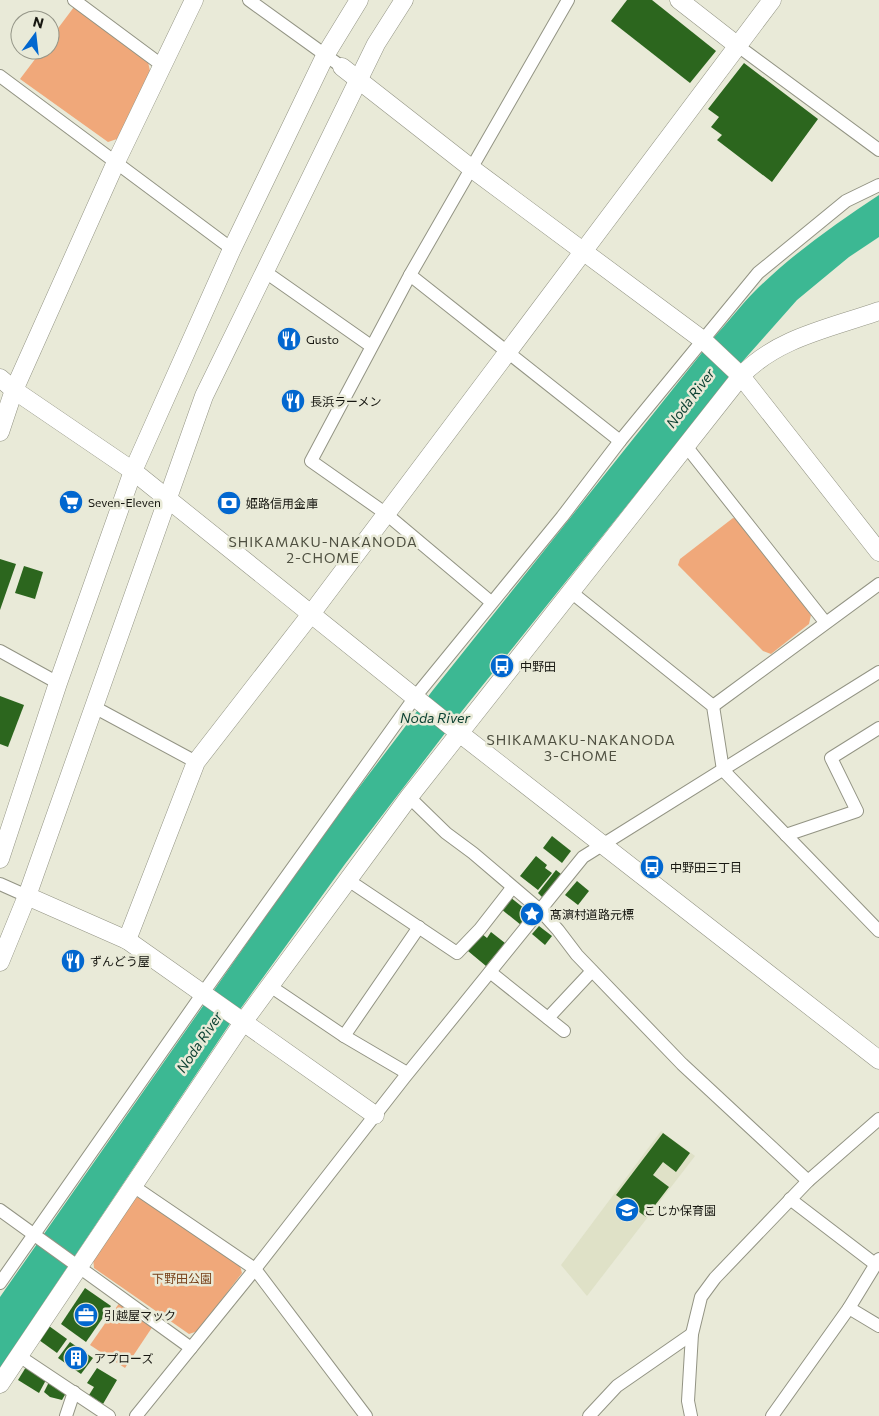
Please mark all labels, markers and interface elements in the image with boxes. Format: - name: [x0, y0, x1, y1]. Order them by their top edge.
- north arrow: [10, 10, 60, 60]
- text: N: [31, 12, 46, 32]
- restaurant icon: Gusto: [276, 326, 302, 352]
- place label: Gusto: [306, 332, 339, 346]
- water label: Noda River: [662, 365, 718, 431]
- restaurant icon: 長浜ラーメン: [280, 388, 306, 414]
- place label: 長浜ラーメン: [310, 394, 382, 408]
- supermarket icon: Seven-Eleven: [58, 489, 84, 515]
- bank icon: 姫路信用金庫: [216, 490, 242, 516]
- place label: Seven-Eleven: [88, 495, 161, 509]
- place label: 姫路信用金庫: [246, 496, 318, 510]
- district label: SHIKAMAKU-NAKANODA 2-CHOME: [228, 533, 418, 566]
- bus stop icon: 中野田: [489, 653, 515, 679]
- place label: 中野田: [520, 659, 556, 673]
- water label: Noda River: [400, 709, 470, 726]
- district label: SHIKAMAKU-NAKANODA 3-CHOME: [486, 731, 676, 764]
- bus stop icon: 中野田三丁目: [639, 854, 665, 880]
- place label: 中野田三丁目: [670, 860, 742, 874]
- place icon: 髙濵村道路元標: [519, 901, 545, 927]
- place label: 髙濵村道路元標: [550, 907, 634, 921]
- restaurant icon: ずんどう屋: [60, 948, 86, 974]
- place label: ずんどう屋: [90, 954, 150, 968]
- water label: Noda River: [172, 1008, 226, 1076]
- school or university icon: こじか保育園: [614, 1197, 640, 1223]
- place label: こじか保育園: [644, 1203, 716, 1217]
- park label: 下野田公園: [152, 1271, 212, 1285]
- office icon: 引越屋マック: [73, 1302, 99, 1328]
- place label: 引越屋マック: [104, 1308, 176, 1322]
- building icon: アプローズ: [63, 1345, 89, 1371]
- place label: アプローズ: [94, 1351, 153, 1365]

